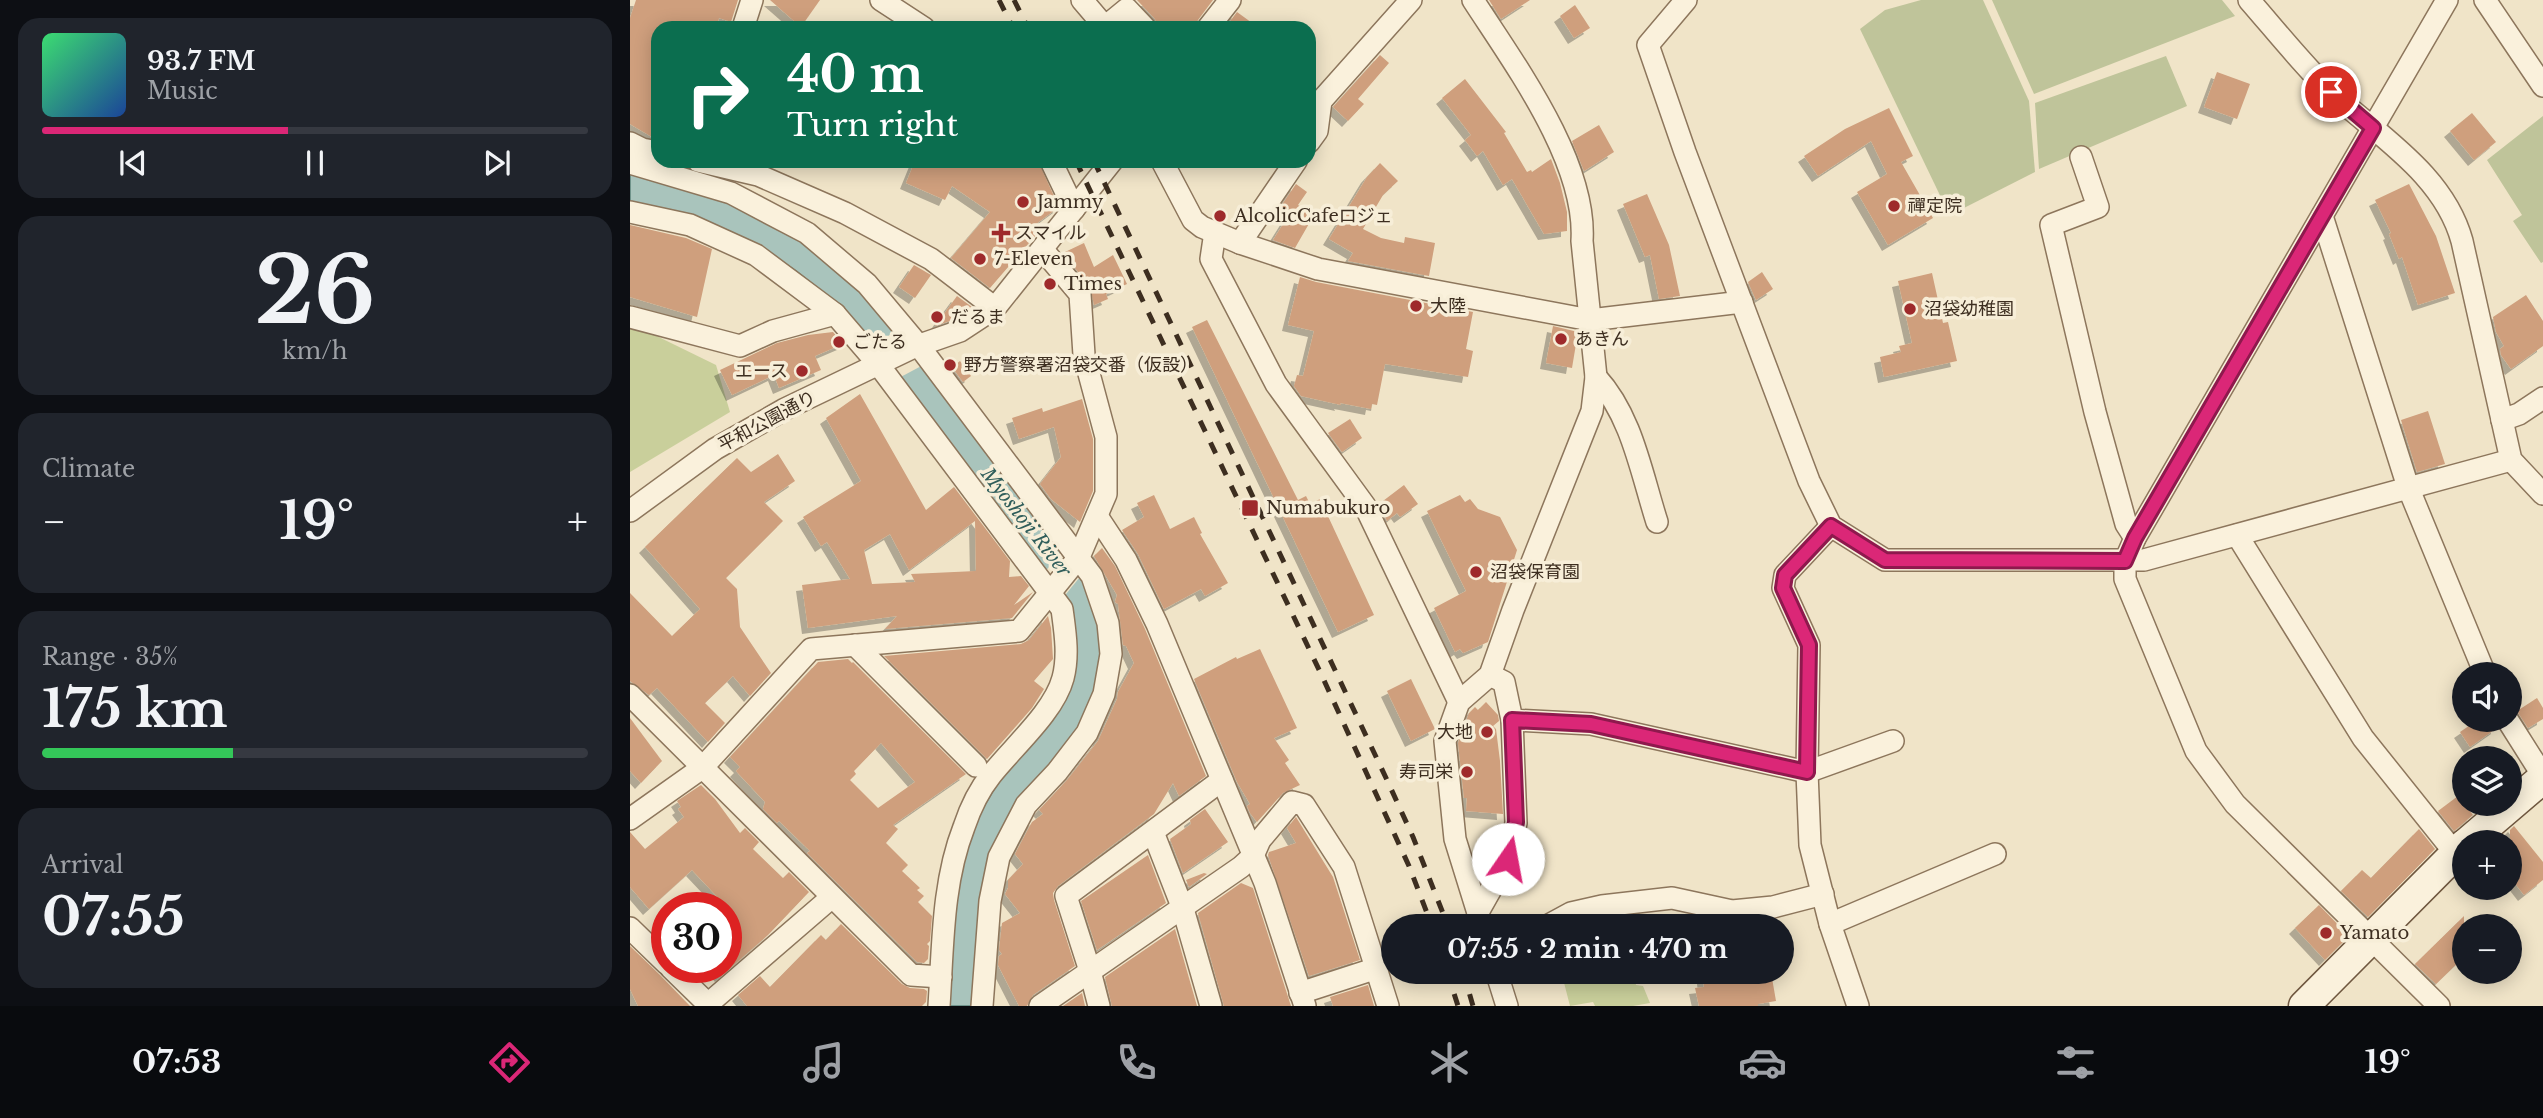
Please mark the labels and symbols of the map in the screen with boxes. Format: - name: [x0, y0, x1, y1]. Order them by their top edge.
- pin: [2301, 62, 2361, 122]
- place label: Jammy: [1035, 191, 1104, 213]
- marker: Jammy: [1015, 194, 1031, 210]
- place label: 禪定院: [1908, 195, 1962, 217]
- marker: 禪定院: [1886, 198, 1902, 214]
- place label: AlcolicCafeロジェ: [1233, 205, 1393, 227]
- marker: AlcolicCafeロジェ: [1212, 208, 1228, 224]
- place label: スマイル: [1015, 222, 1086, 244]
- marker: スマイル: [993, 225, 1009, 241]
- place label: 7-Eleven: [994, 248, 1073, 270]
- marker: 7-Eleven: [972, 251, 988, 267]
- place label: Times: [1064, 273, 1122, 295]
- marker: Times: [1042, 276, 1058, 292]
- place label: 大陸: [1430, 295, 1466, 317]
- marker: 大陸: [1408, 298, 1424, 314]
- place label: 沼袋幼稚園: [1924, 298, 2014, 320]
- marker: 沼袋幼稚園: [1902, 301, 1918, 317]
- place label: だるま: [951, 306, 1005, 328]
- marker: だるま: [929, 309, 945, 325]
- place label: あきん: [1575, 328, 1629, 350]
- place label: ごたる: [853, 331, 907, 353]
- marker: あきん: [1553, 331, 1569, 347]
- marker: ごたる: [831, 334, 847, 350]
- place label: 野方警察署沼袋交番（仮設）: [964, 354, 1198, 376]
- marker: 野方警察署沼袋交番（仮設）: [942, 357, 958, 373]
- place label: エース: [735, 360, 788, 382]
- marker: エース: [794, 363, 810, 379]
- street label: 平和公園通り: [714, 386, 820, 456]
- water label: Myoshoji River: [976, 462, 1077, 582]
- place label: Numabukuro: [1266, 497, 1390, 519]
- marker: Numabukuro: [1240, 498, 1260, 518]
- place label: 沼袋保育園: [1490, 561, 1580, 583]
- marker: 沼袋保育園: [1468, 564, 1484, 580]
- place label: 大地: [1437, 721, 1473, 743]
- marker: 大地: [1479, 724, 1495, 740]
- place label: 寿司栄: [1399, 761, 1453, 783]
- marker: 寿司栄: [1459, 764, 1475, 780]
- position arrow: [1471, 822, 1545, 896]
- speed limit sign: 30: [651, 892, 742, 983]
- place label: Yamato: [2339, 922, 2409, 944]
- marker: Yamato: [2318, 925, 2334, 941]

